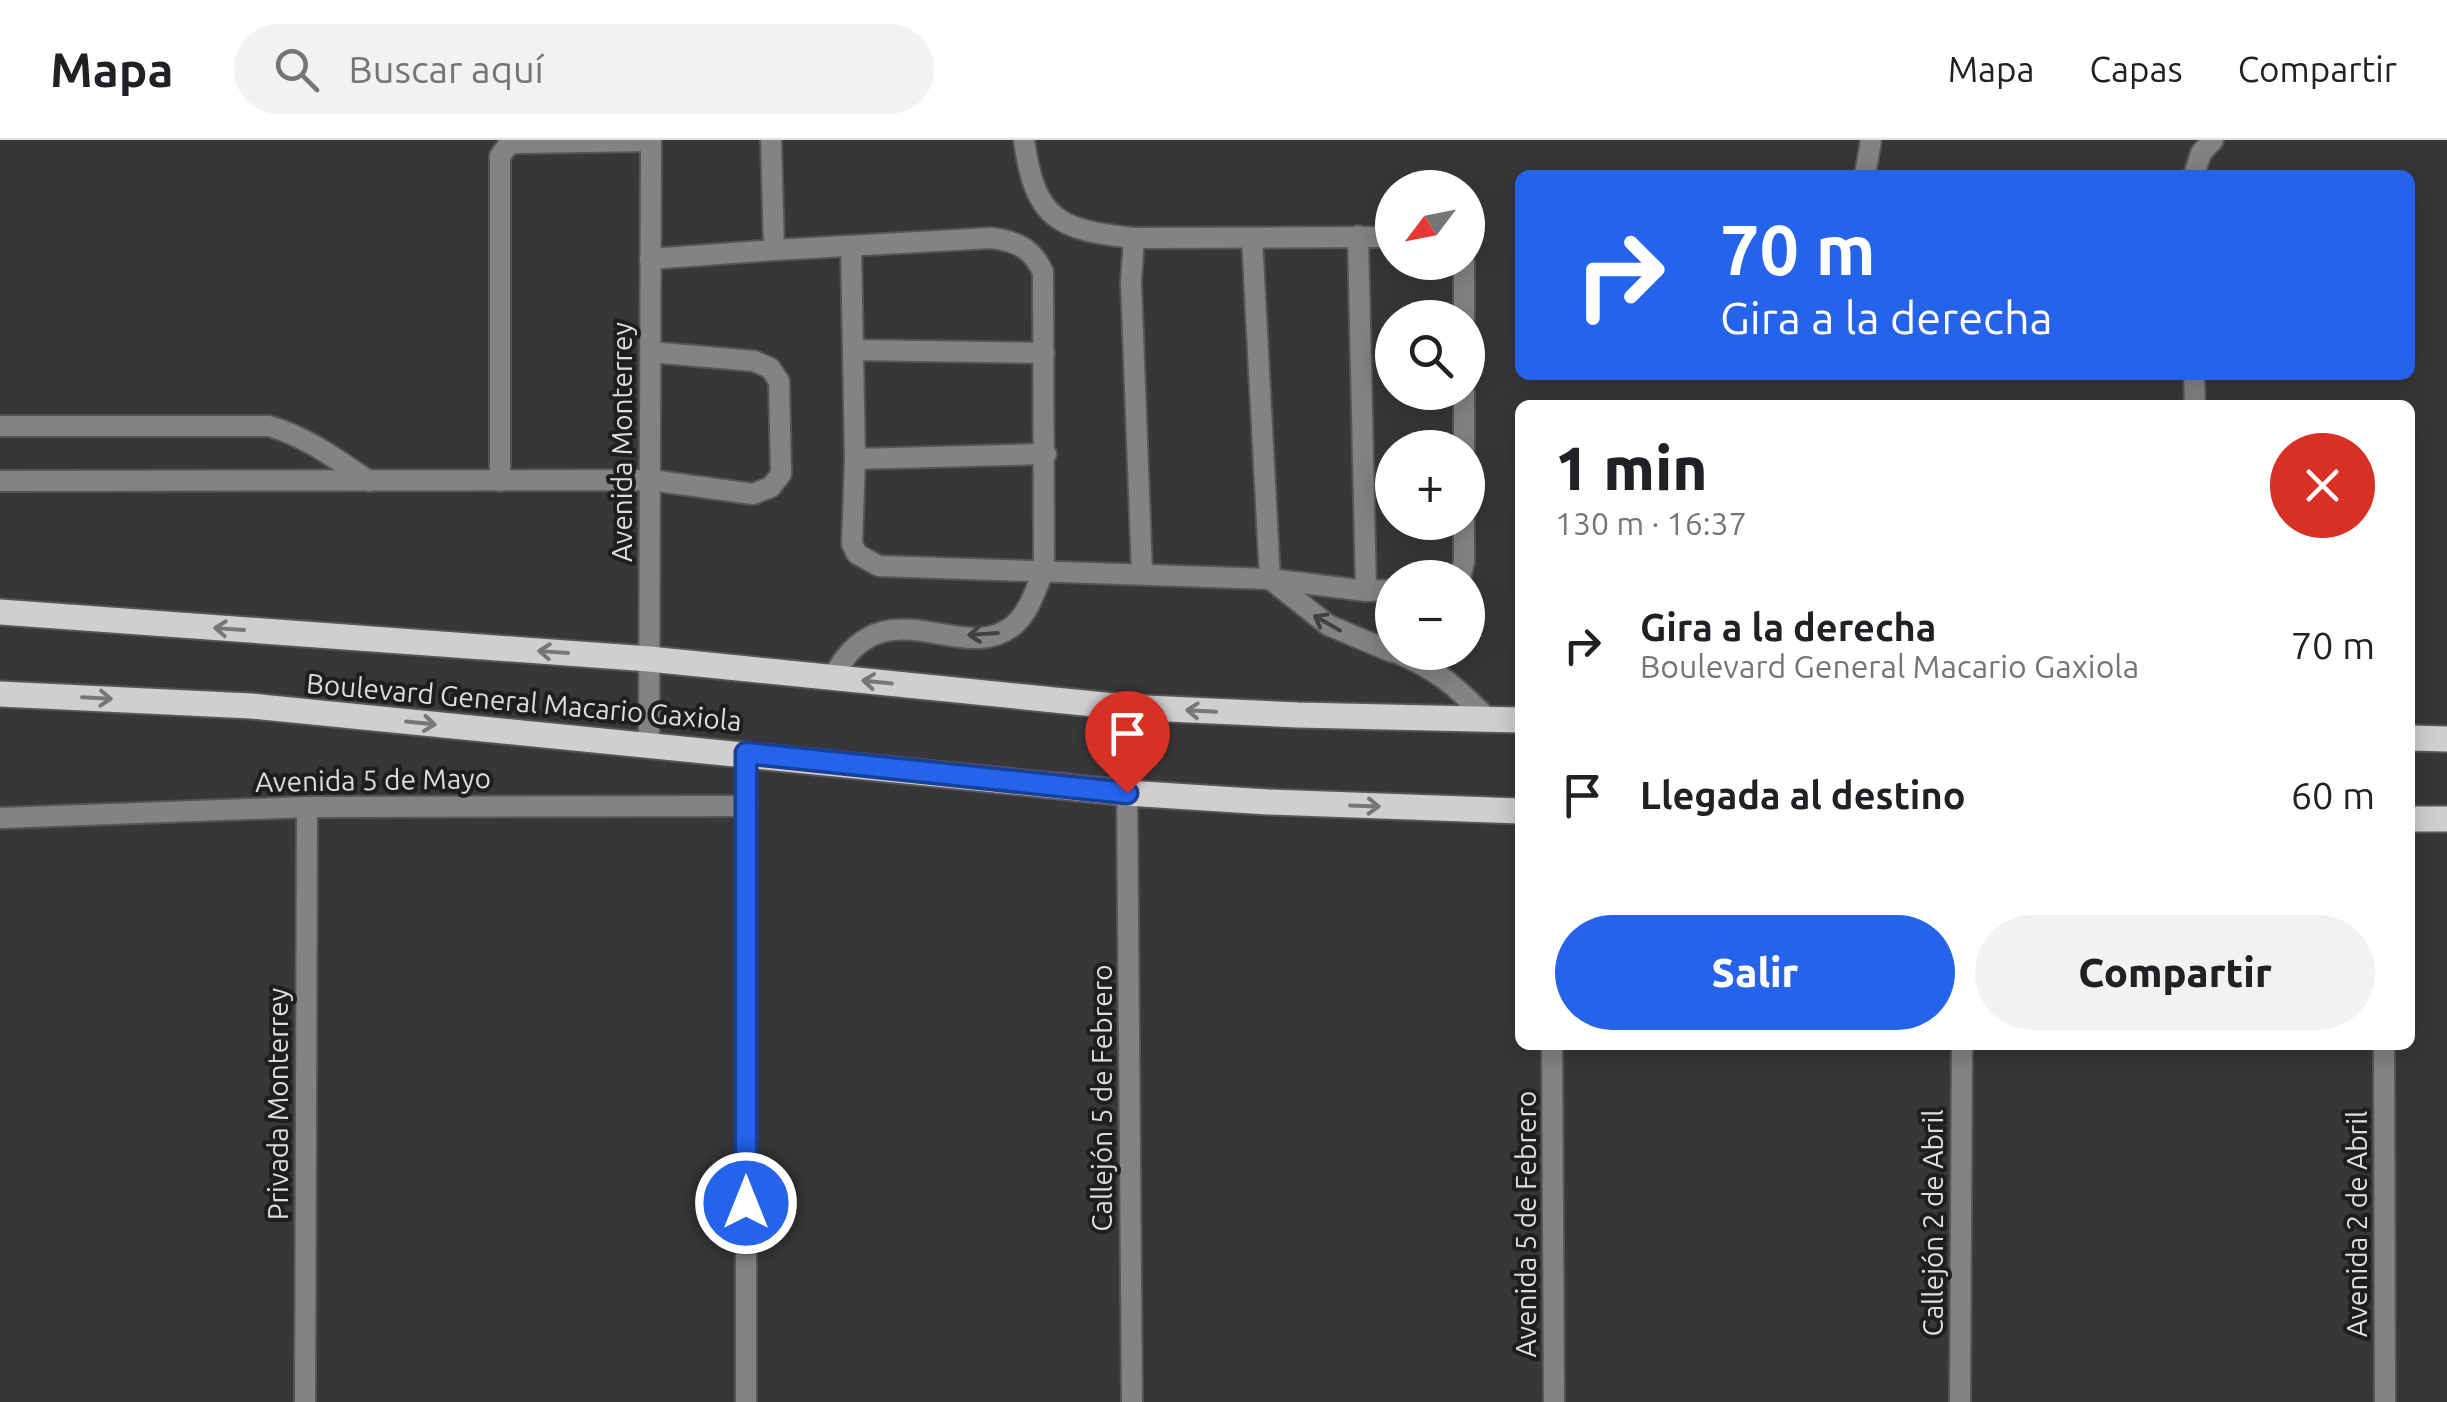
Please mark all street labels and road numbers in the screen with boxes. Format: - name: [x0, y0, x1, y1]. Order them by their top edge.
- street label: Avenida Monterrey: [606, 322, 637, 562]
- street label: Boulevard General Macario Gaxiola: [305, 667, 743, 736]
- street label: Avenida 5 de Mayo: [255, 762, 491, 797]
- street label: Callejón 5 de Febrero: [1086, 964, 1117, 1232]
- street label: Privada Monterrey: [262, 988, 293, 1220]
- street label: Avenida 5 de Febrero: [1510, 1091, 1541, 1357]
- street label: Callejón 2 de Abril: [1917, 1109, 1948, 1337]
- street label: Avenida 2 de Abril: [2341, 1111, 2372, 1337]

